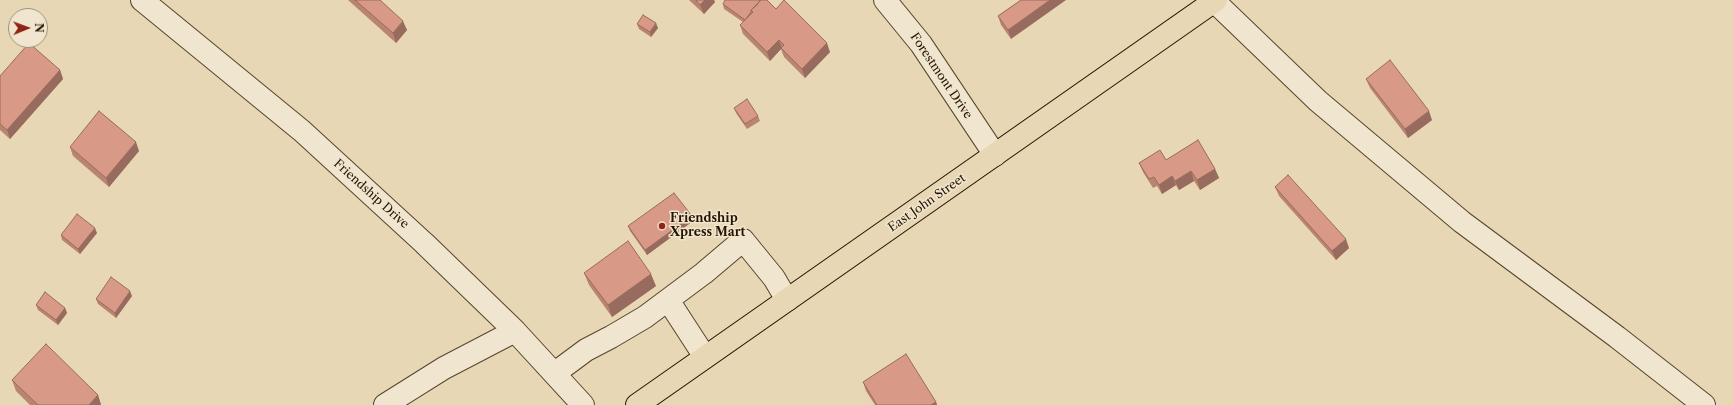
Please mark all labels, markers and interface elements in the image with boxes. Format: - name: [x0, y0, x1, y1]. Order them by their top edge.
- north arrow: [8, 8, 48, 48]
- text: N: [32, 23, 46, 33]
- street label: Forestmont Drive: [907, 30, 975, 122]
- street label: Friendship Drive: [330, 156, 412, 232]
- street label: East John Street: [886, 171, 968, 235]
- place label: Friendship Xpress Mart: [670, 212, 745, 240]
- marker: Friendship Xpress Mart: [657, 221, 667, 231]

